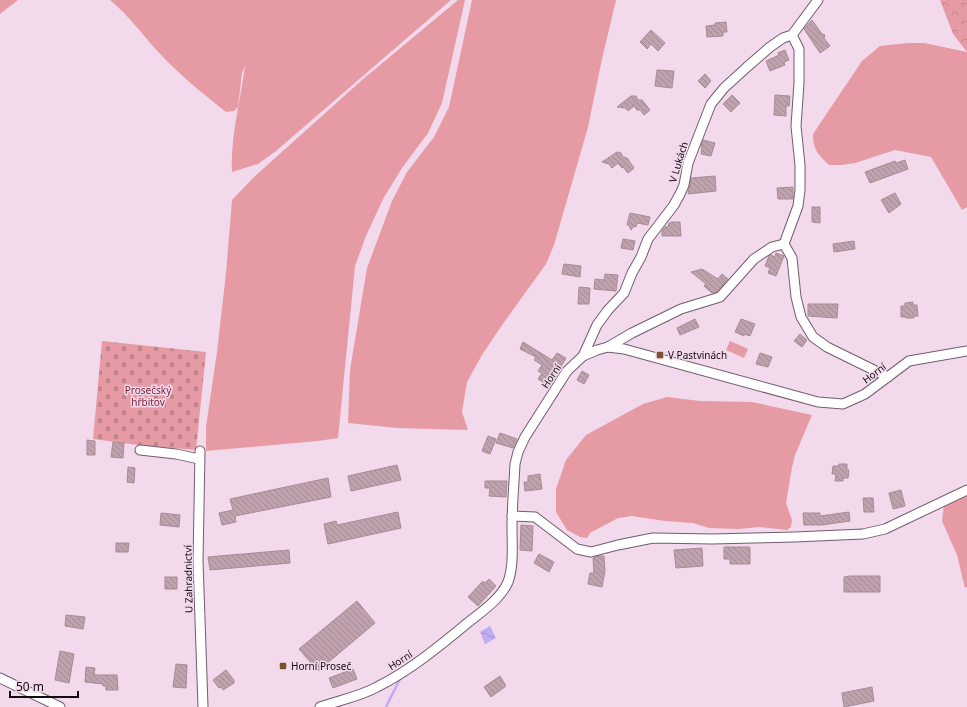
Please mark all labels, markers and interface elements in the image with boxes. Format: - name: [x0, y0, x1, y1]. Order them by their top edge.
- street label: V Lukách: [665, 140, 691, 184]
- place label: V Pastvinách: [668, 348, 727, 362]
- marker: V Pastvinách: [655, 350, 665, 360]
- street label: Horní: [859, 359, 889, 387]
- street label: Horní: [538, 361, 564, 391]
- park label: Prosečský hřbitov: [125, 383, 172, 409]
- street label: U Zahradnictví: [180, 544, 196, 613]
- street label: Horní: [385, 647, 415, 673]
- place label: Horní Proseč: [291, 659, 351, 673]
- marker: Horní Proseč: [278, 661, 288, 671]
- scale bar: [10, 673, 78, 699]
- text: 50 m: [16, 678, 44, 695]

